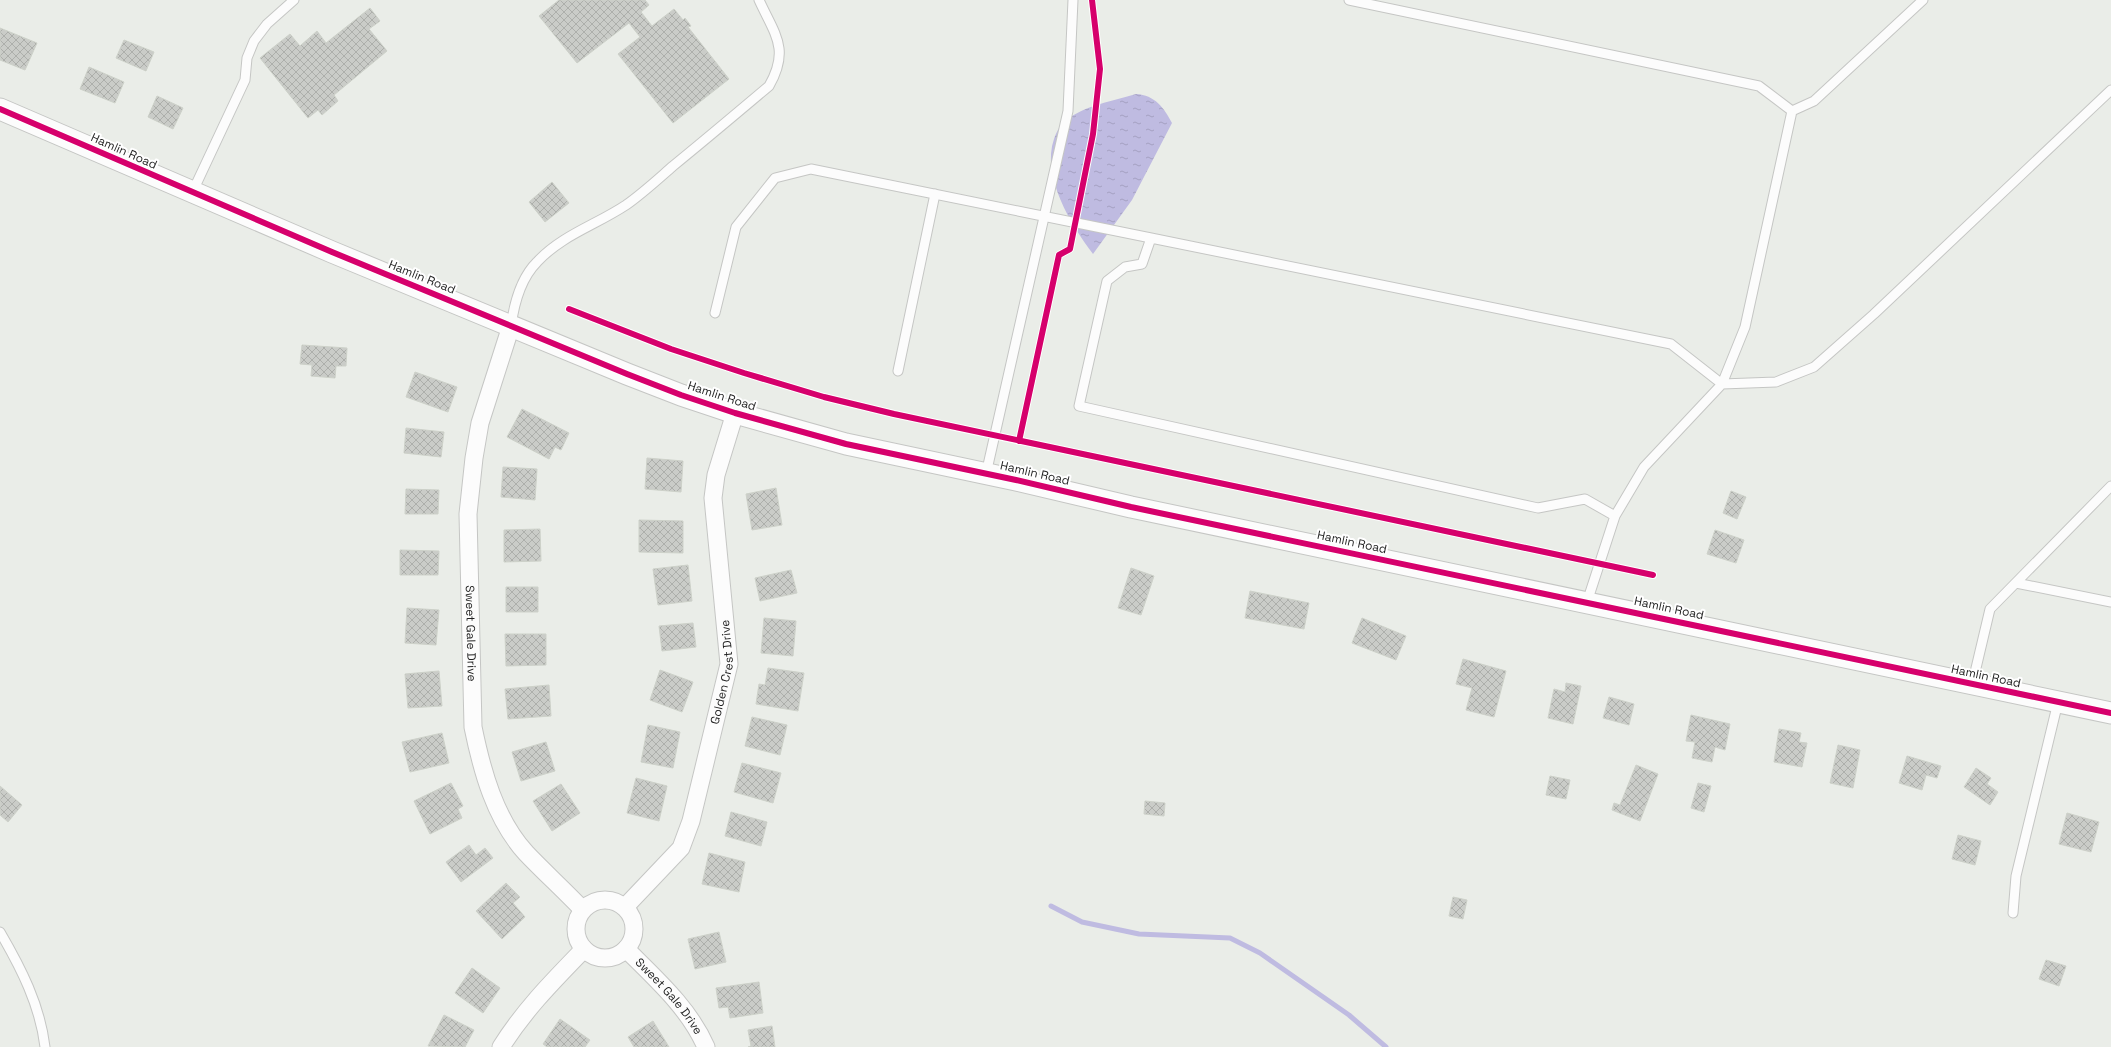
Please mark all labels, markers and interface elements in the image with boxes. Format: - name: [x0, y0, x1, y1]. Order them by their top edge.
- street label: Hamlin Road: [88, 129, 160, 173]
- street label: Hamlin Road: [386, 256, 458, 298]
- street label: Hamlin Road: [686, 377, 758, 415]
- street label: Hamlin Road: [999, 457, 1071, 489]
- street label: Hamlin Road: [1316, 527, 1388, 557]
- street label: Sweet Gale Drive: [462, 585, 480, 682]
- street label: Hamlin Road: [1633, 593, 1705, 623]
- street label: Golden Crest Drive: [707, 619, 737, 726]
- street label: Hamlin Road: [1950, 661, 2022, 691]
- street label: Sweet Gale Drive: [632, 954, 706, 1037]

